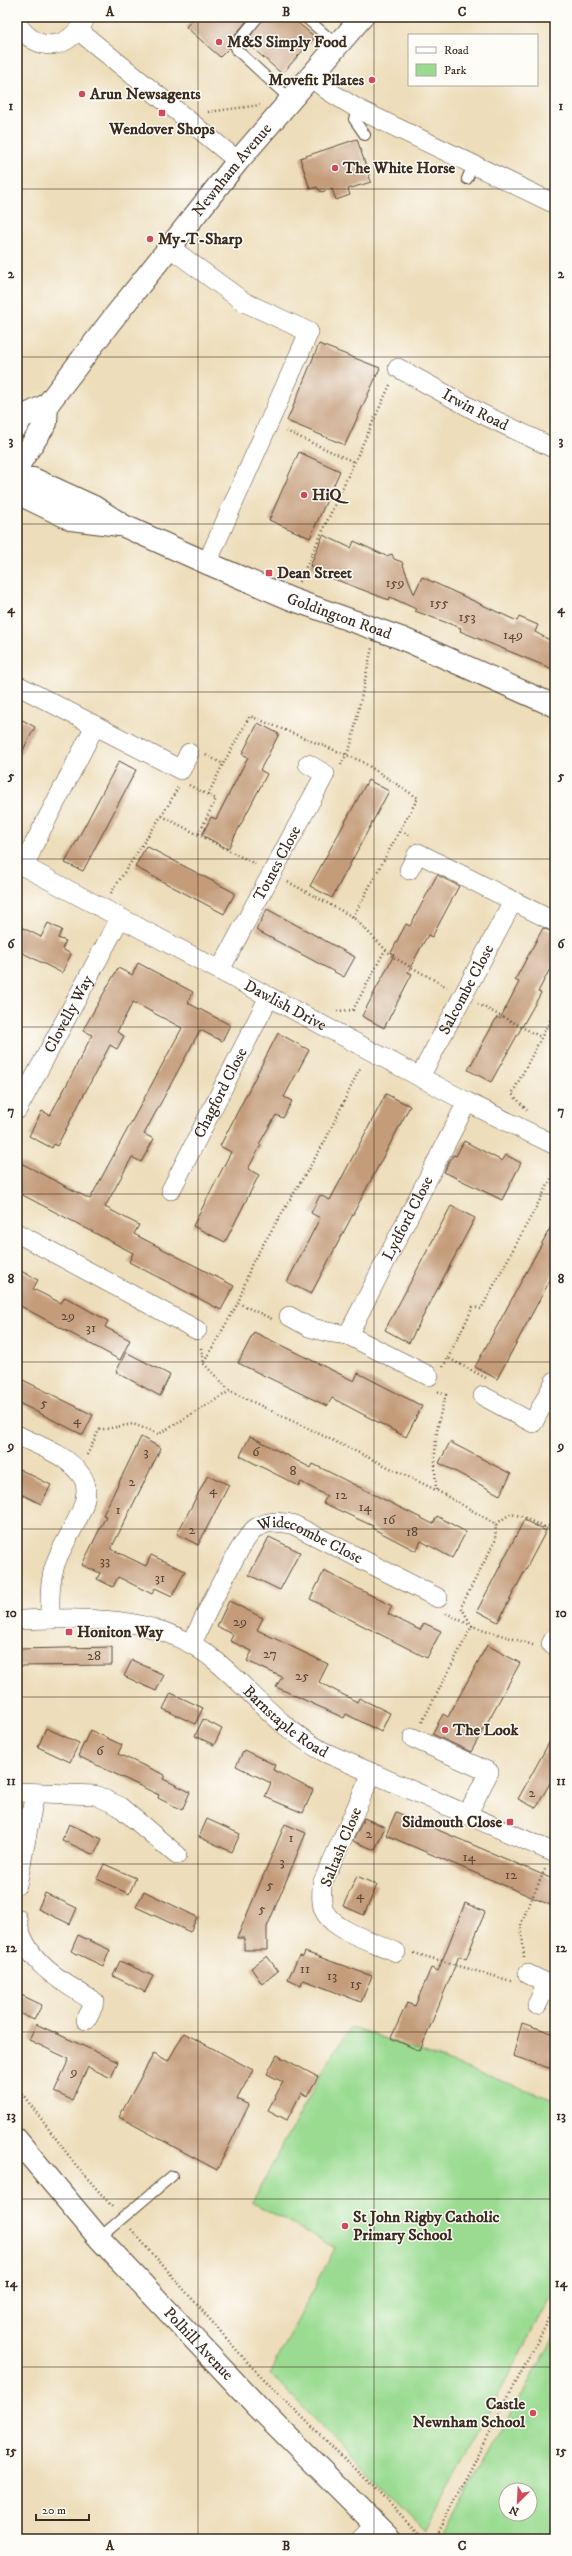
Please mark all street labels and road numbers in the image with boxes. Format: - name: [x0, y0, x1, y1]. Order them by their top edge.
- street label: Newnham Avenue: [188, 119, 276, 220]
- street label: Irwin Road: [439, 384, 512, 435]
- street label: Goldington Road: [284, 588, 394, 644]
- street label: Totnes Close: [249, 822, 306, 904]
- street label: Salcombe Close: [434, 941, 498, 1038]
- street label: Clovelly Way: [40, 971, 98, 1056]
- street label: Dawlish Drive: [241, 975, 330, 1036]
- street label: Chagford Close: [189, 1044, 252, 1141]
- street label: Lydford Close: [378, 1172, 438, 1264]
- street label: Widecombe Close: [254, 1512, 366, 1568]
- street label: Barnstaple Road: [239, 1681, 332, 1762]
- street label: Saltash Close: [316, 1804, 366, 1890]
- street label: Polhill Avenue: [159, 2303, 238, 2385]

